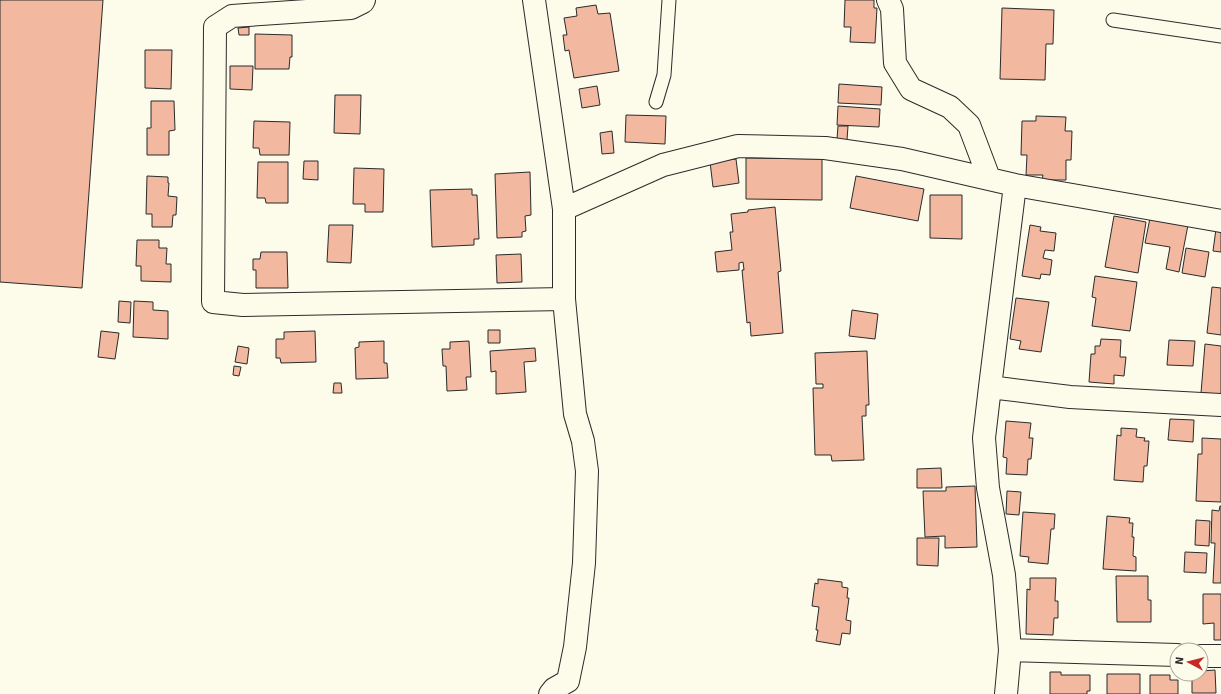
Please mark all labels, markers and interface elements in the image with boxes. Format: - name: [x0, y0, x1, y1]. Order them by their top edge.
- north arrow: [1169, 642, 1209, 682]
- text: N: [1173, 656, 1186, 665]

